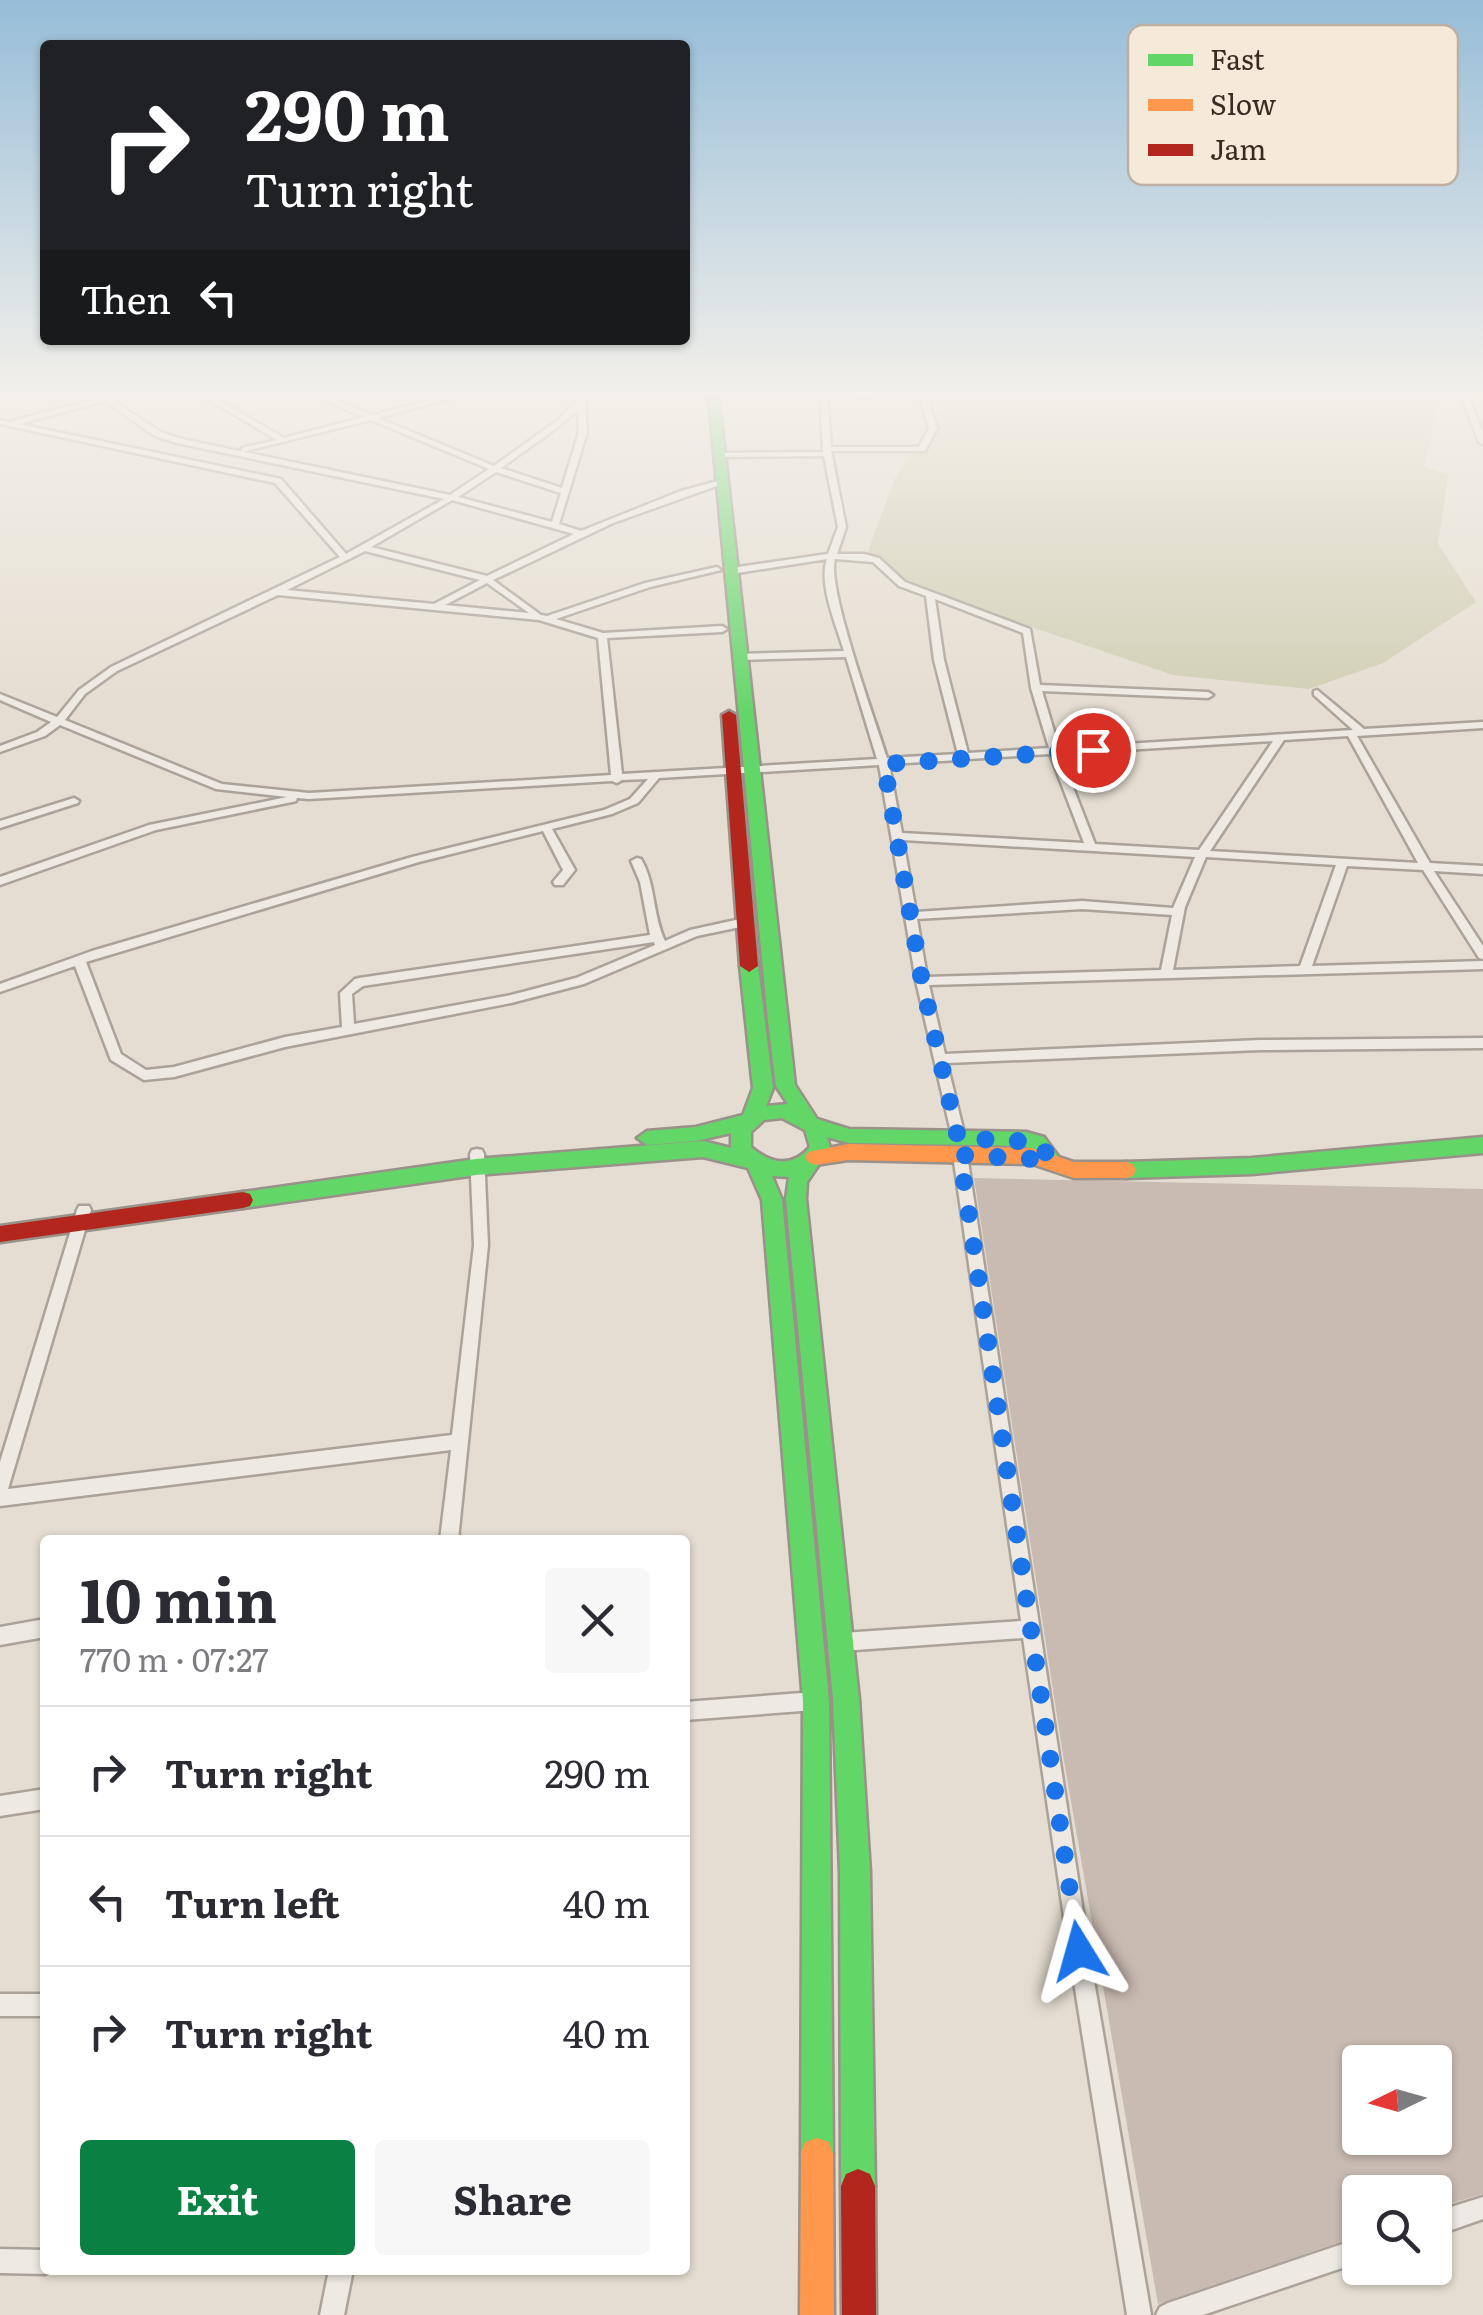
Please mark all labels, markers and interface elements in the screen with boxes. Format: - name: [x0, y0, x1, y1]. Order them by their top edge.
- legend: [1128, 25, 1458, 185]
- text: Fast: [1210, 37, 1265, 79]
- text: 290 m: [245, 59, 450, 163]
- icon: right: [80, 80, 210, 210]
- text: Slow: [1210, 82, 1276, 124]
- text: Jam: [1210, 127, 1266, 169]
- text: Turn right: [245, 154, 473, 221]
- text: Then: [80, 269, 171, 326]
- icon: left: [191, 270, 246, 325]
- pin: [1051, 708, 1136, 793]
- icon: arrive: [1066, 723, 1121, 778]
- text: 10 min: [80, 1552, 277, 1641]
- button: close: [545, 1568, 650, 1673]
- text: 770 m · 07:27: [80, 1634, 268, 1682]
- text: Turn right: [165, 1743, 372, 1800]
- text: 290 m: [544, 1743, 650, 1800]
- icon: right: [80, 1744, 135, 1799]
- text: Turn left: [165, 1873, 340, 1930]
- text: 40 m: [563, 1873, 650, 1930]
- icon: left: [80, 1874, 135, 1929]
- position arrow: [1027, 1899, 1131, 2003]
- text: Turn right: [165, 2003, 372, 2060]
- text: 40 m: [563, 2003, 650, 2060]
- icon: right: [80, 2004, 135, 2059]
- north arrow: [1342, 2045, 1452, 2155]
- map controls: [1342, 2045, 1452, 2285]
- button: Exit: [80, 2140, 355, 2255]
- button: Share: [375, 2140, 650, 2255]
- button: search: [1342, 2175, 1452, 2285]

